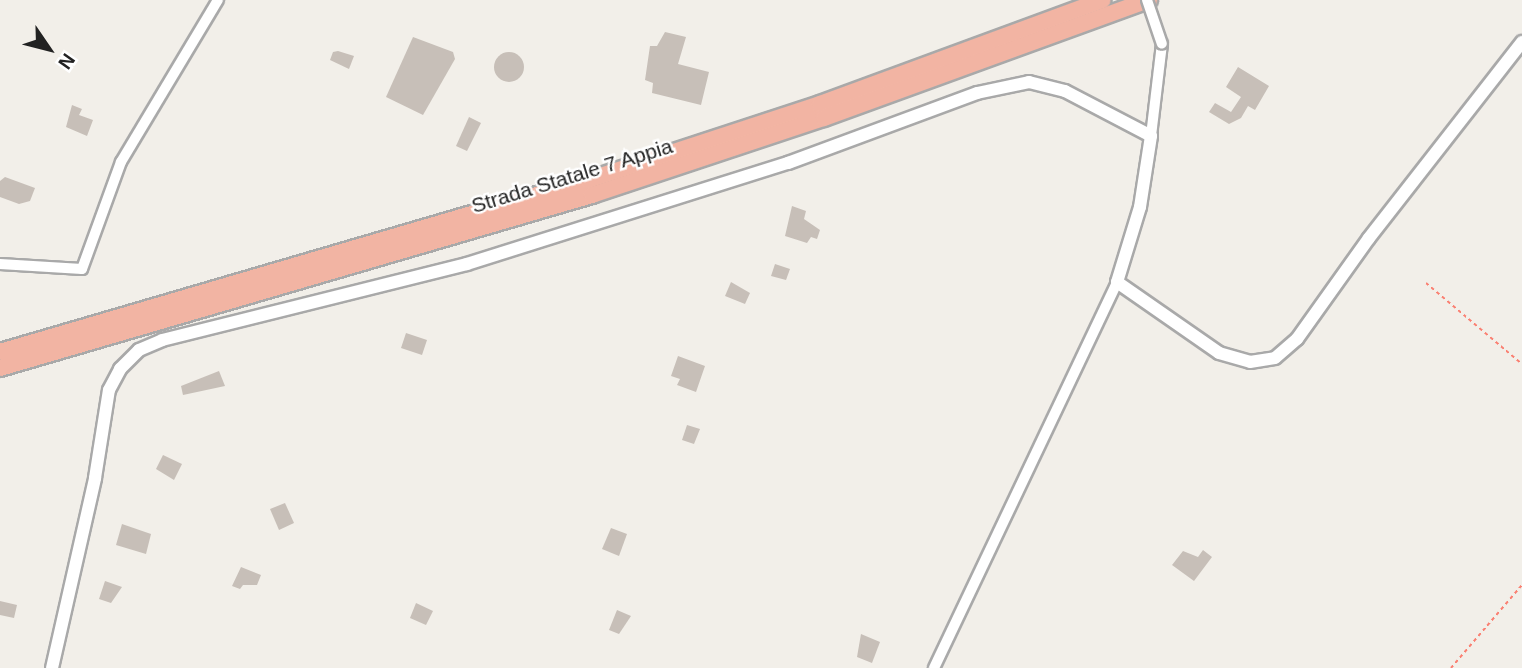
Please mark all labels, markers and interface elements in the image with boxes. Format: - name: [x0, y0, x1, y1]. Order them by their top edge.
- north arrow: [14, 14, 84, 84]
- text: N: [54, 50, 79, 73]
- street label: Strada Statale 7 Appia: [468, 133, 676, 219]

